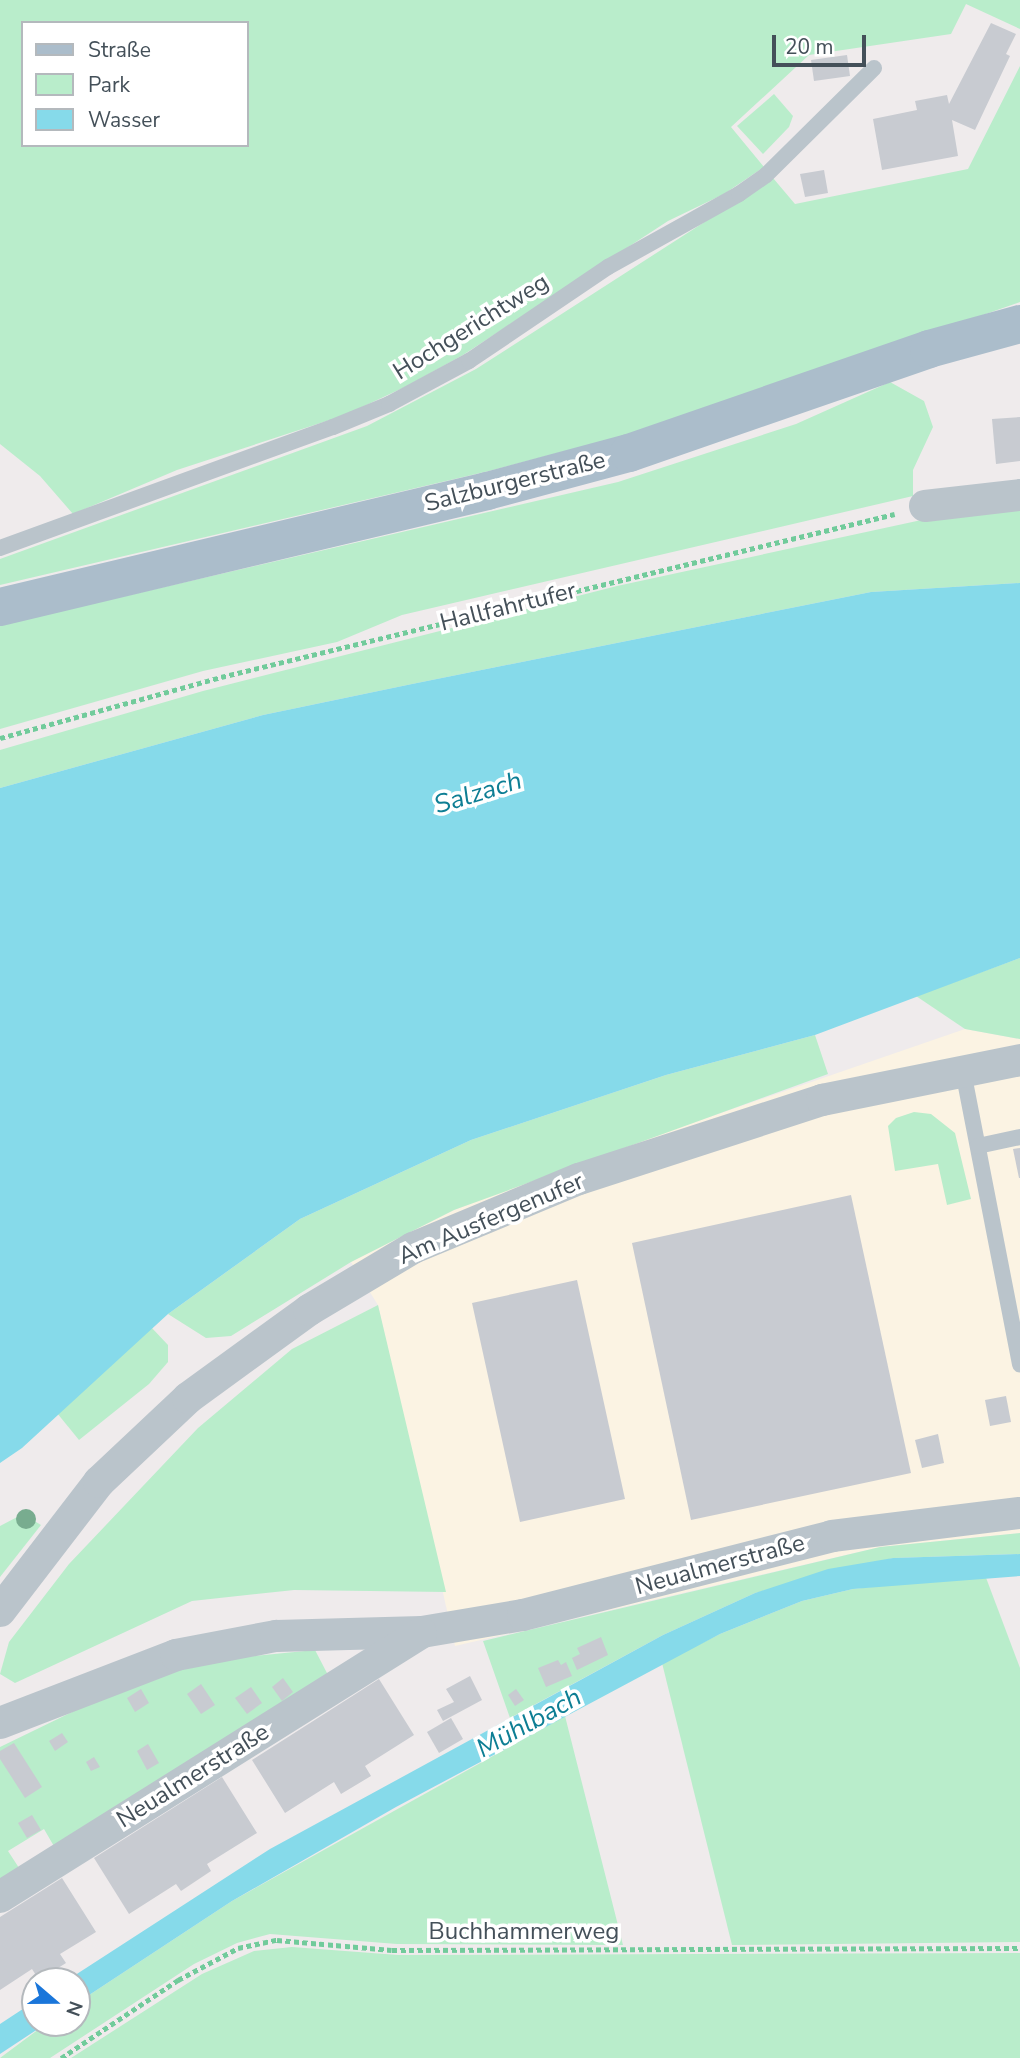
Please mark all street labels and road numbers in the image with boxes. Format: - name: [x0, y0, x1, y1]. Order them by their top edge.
- street label: Hochgerichtweg: [388, 268, 554, 386]
- street label: Salzburgerstraße: [422, 446, 608, 518]
- street label: Hallfahrtufer: [437, 576, 579, 638]
- street label: Am Ausfergenufer: [394, 1167, 588, 1271]
- street label: Neualmerstraße: [632, 1529, 808, 1601]
- street label: Neualmerstraße: [112, 1718, 274, 1834]
- street label: Buchhammerweg: [429, 1918, 619, 1946]

